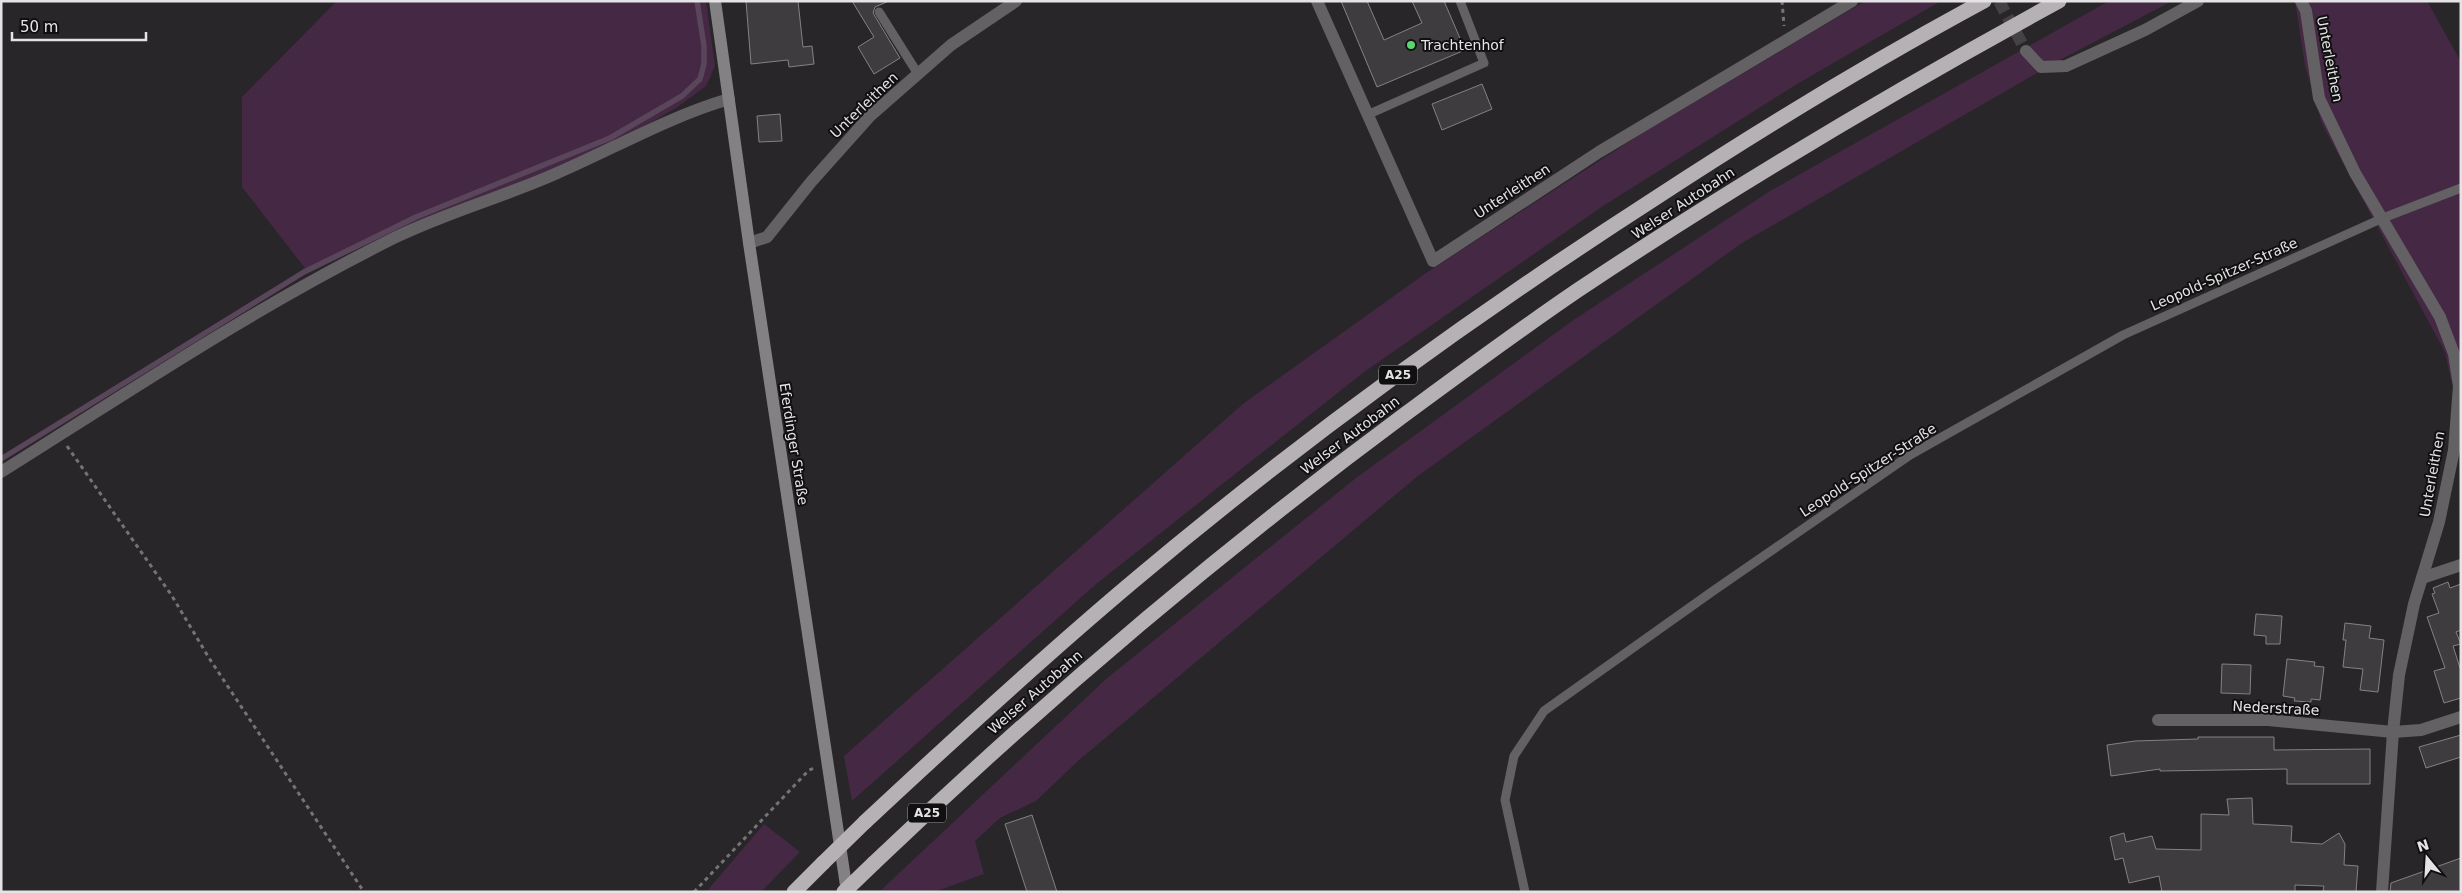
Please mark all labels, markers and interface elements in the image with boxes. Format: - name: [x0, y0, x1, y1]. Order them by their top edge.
- scale bar: [12, 10, 146, 42]
- street label: Unterleithen: [2314, 15, 2346, 103]
- text: 50 m: [20, 18, 58, 36]
- place label: Trachtenhof: [1420, 37, 1505, 53]
- marker: Trachtenhof: [1405, 39, 1417, 51]
- street label: Unterleithen: [827, 69, 901, 141]
- street label: Unterleithen: [1471, 161, 1553, 221]
- street label: Welser Autobahn: [1629, 164, 1737, 242]
- street label: Leopold-Spitzer-Straße: [2148, 234, 2300, 314]
- road number: A25: [1379, 366, 1417, 384]
- street label: Eferdinger Straße: [776, 382, 812, 506]
- street label: Welser Autobahn: [1298, 393, 1402, 477]
- street label: Leopold-Spitzer-Straße: [1797, 420, 1939, 520]
- street label: Unterleithen: [2417, 430, 2447, 518]
- street label: Welser Autobahn: [985, 647, 1085, 737]
- street label: Nederstraße: [2232, 698, 2320, 718]
- road number: A25: [908, 804, 946, 822]
- north arrow: [2402, 833, 2452, 883]
- text: N: [2415, 836, 2431, 855]

